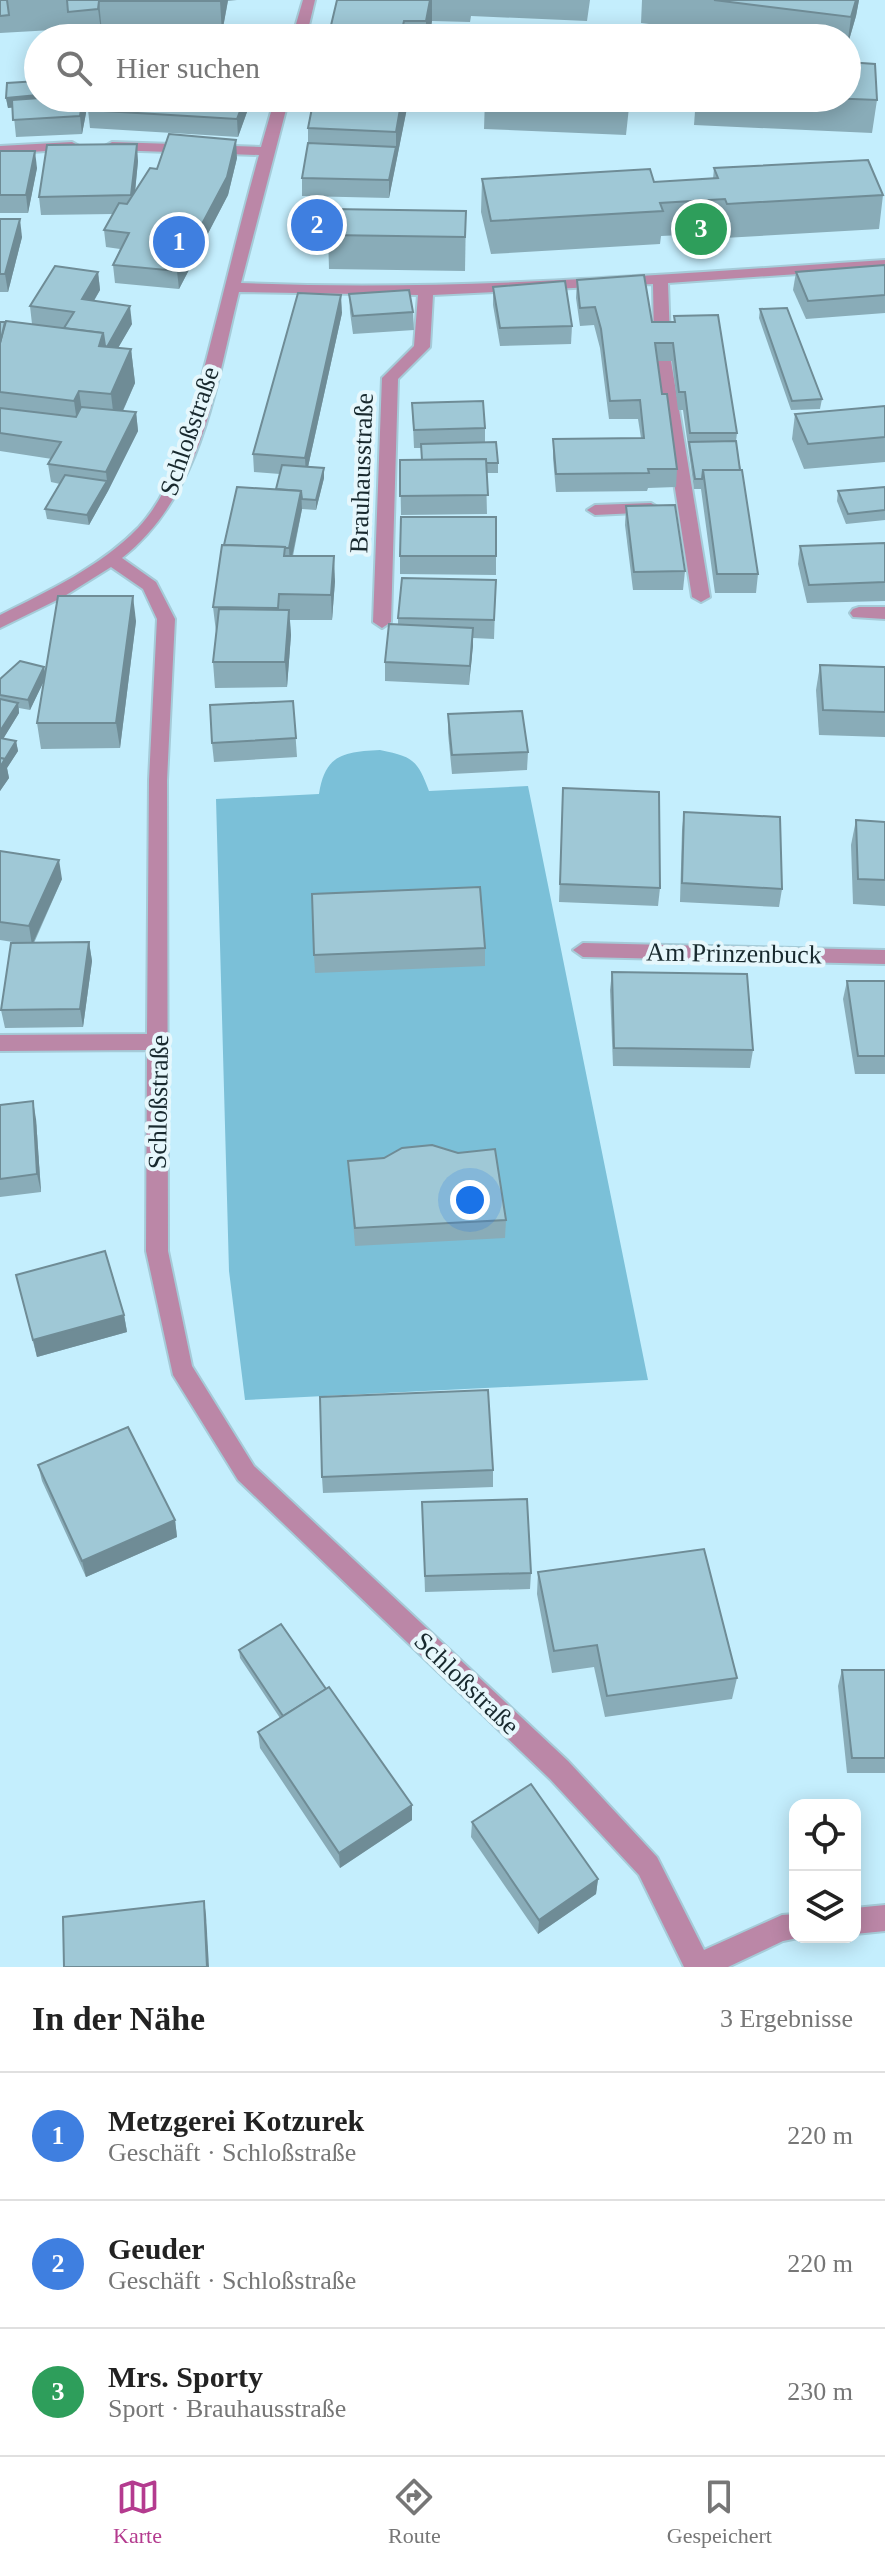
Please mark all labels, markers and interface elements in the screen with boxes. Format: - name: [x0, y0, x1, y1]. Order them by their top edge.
- search box: [24, 24, 861, 112]
- icon: search: [52, 46, 96, 90]
- text: Hier suchen: [116, 51, 260, 84]
- pin: 2: [291, 195, 343, 255]
- pin: 3: [675, 199, 727, 259]
- pin: 1: [153, 212, 205, 272]
- street label: Schloßstraße: [154, 363, 225, 499]
- street label: Brauhausstraße: [344, 392, 379, 554]
- street label: Am Prinzenbuck: [646, 937, 822, 970]
- street label: Schloßstraße: [143, 1035, 174, 1169]
- your location: [450, 1180, 490, 1220]
- street label: Schloßstraße: [408, 1626, 525, 1740]
- map controls: [789, 1799, 861, 1943]
- button: locate: [789, 1799, 861, 1871]
- button: layers: [789, 1871, 861, 1943]
- text: In der Nähe: [32, 2000, 205, 2037]
- text: 3 Ergebnisse: [720, 2004, 853, 2033]
- text: Metzgerei Kotzurek: [108, 2104, 364, 2137]
- text: 1: [52, 2121, 65, 2150]
- text: 220 m: [787, 2121, 853, 2150]
- text: Geschäft · Schloßstraße: [108, 2138, 356, 2167]
- text: Geuder: [108, 2232, 205, 2265]
- text: 2: [52, 2249, 65, 2278]
- text: 220 m: [787, 2249, 853, 2278]
- text: Geschäft · Schloßstraße: [108, 2266, 356, 2295]
- text: Mrs. Sporty: [108, 2360, 263, 2393]
- text: 3: [52, 2377, 65, 2406]
- text: 230 m: [787, 2377, 853, 2406]
- text: Sport · Brauhausstraße: [108, 2394, 346, 2423]
- tab: Karte: [113, 2475, 162, 2549]
- tab: Route: [388, 2475, 441, 2549]
- tab: Gespeichert: [667, 2475, 772, 2549]

